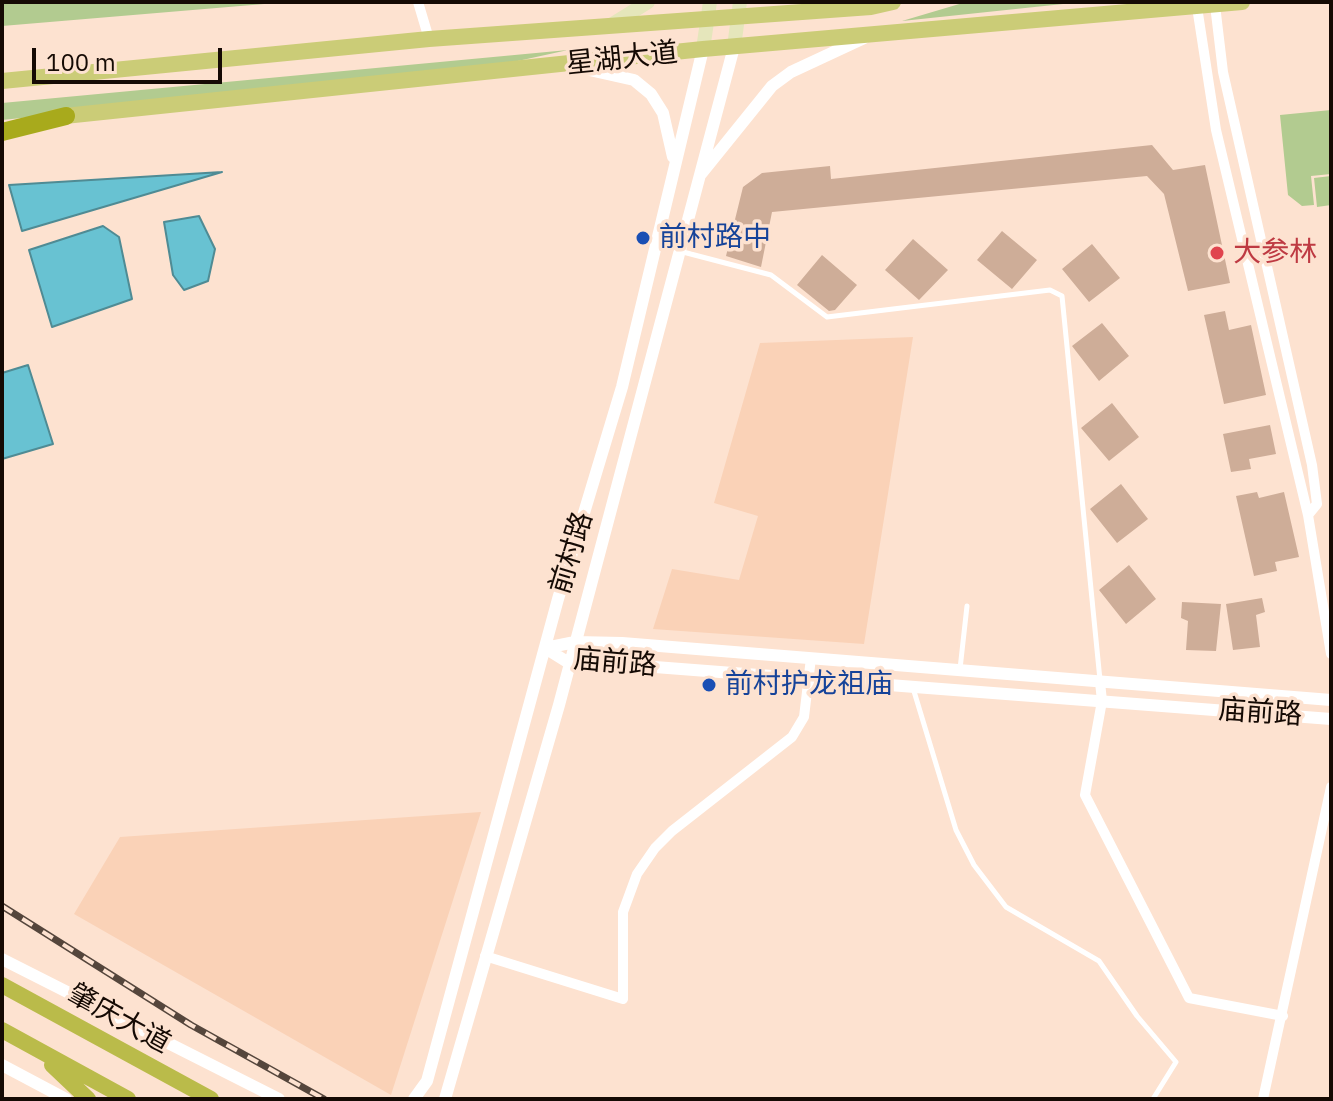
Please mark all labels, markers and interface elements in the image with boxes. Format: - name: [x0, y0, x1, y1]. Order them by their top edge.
- scale bar: [36, 32, 226, 82]
- street label: 星湖大道: [565, 36, 679, 82]
- text: 100 m: [46, 46, 116, 78]
- place label: 前村路中: [659, 221, 771, 255]
- marker: 前村路中: [634, 229, 652, 247]
- place label: 大参林: [1233, 236, 1317, 270]
- marker: 大参林: [1208, 244, 1226, 262]
- street label: 前村路: [544, 508, 600, 598]
- street label: 庙前路: [572, 643, 658, 683]
- place label: 前村护龙祖庙: [725, 668, 893, 702]
- marker: 前村护龙祖庙: [700, 676, 718, 694]
- street label: 庙前路: [1217, 693, 1303, 733]
- street label: 肇庆大道: [62, 977, 176, 1061]

